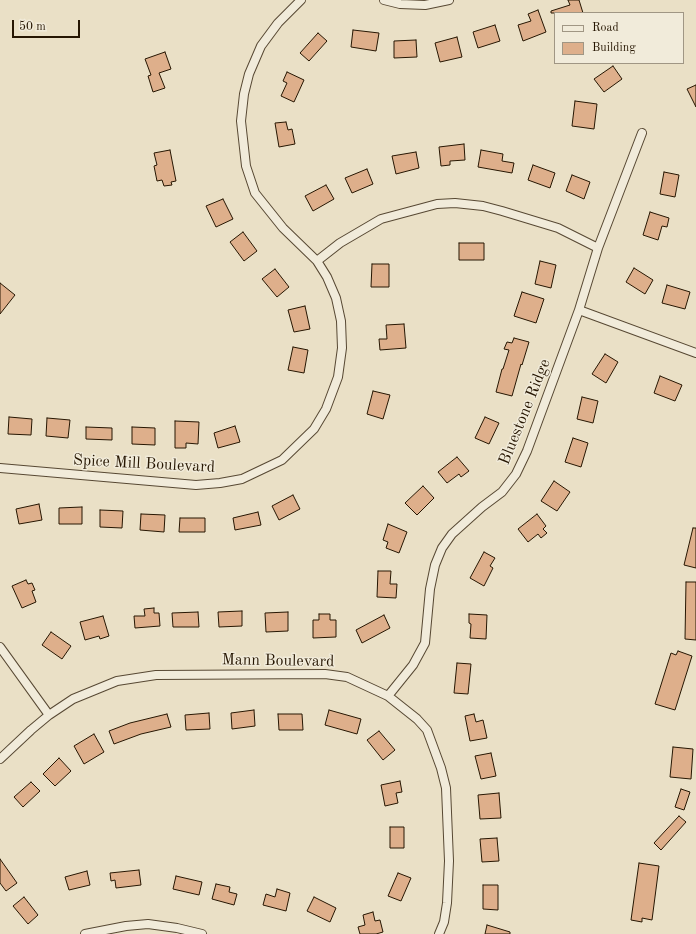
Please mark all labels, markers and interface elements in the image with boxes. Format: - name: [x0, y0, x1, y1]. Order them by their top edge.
- scale bar: [14, 12, 82, 38]
- legend: [554, 12, 684, 64]
- text: 50 m: [19, 21, 46, 33]
- text: Road: [592, 22, 619, 34]
- text: Building: [592, 42, 636, 54]
- street label: Bluestone Ridge: [495, 356, 555, 468]
- street label: Spice Mill Boulevard: [73, 451, 215, 477]
- street label: Mann Boulevard: [221, 650, 335, 672]

